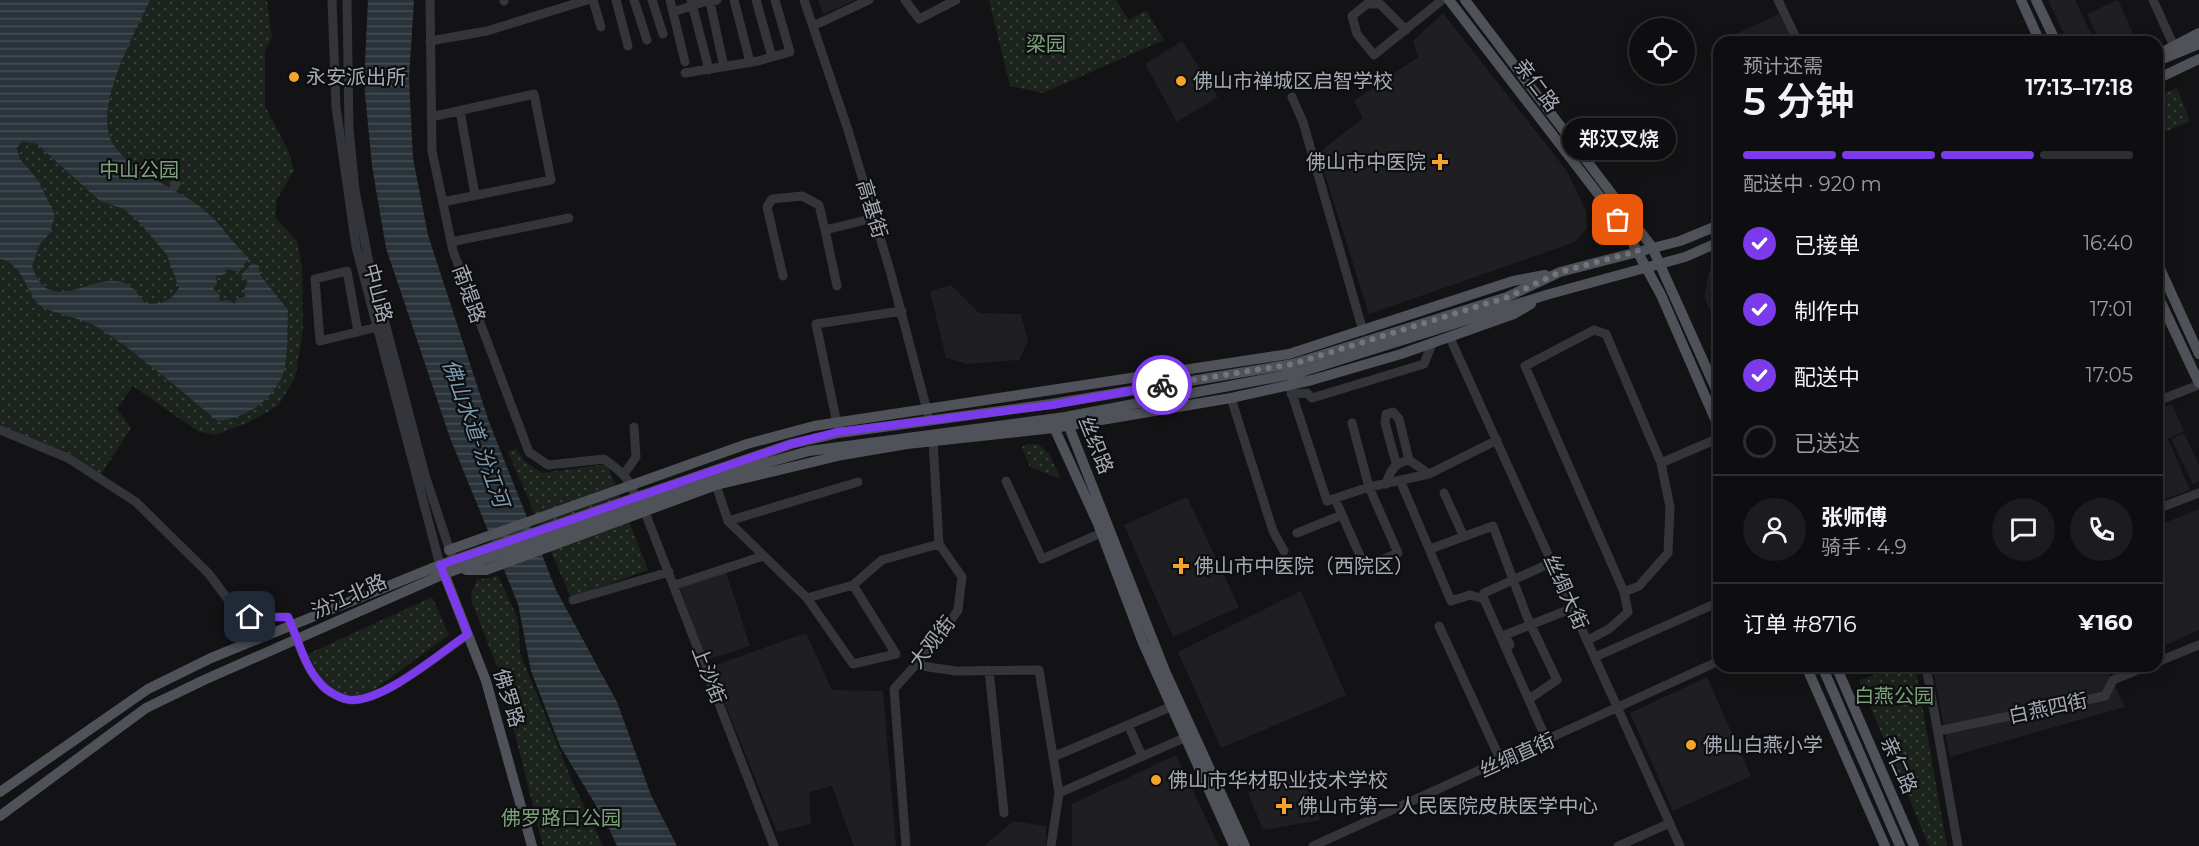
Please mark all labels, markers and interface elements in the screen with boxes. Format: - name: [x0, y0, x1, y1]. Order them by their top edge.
- map controls: [1629, 18, 1695, 84]
- button: locate: [1629, 18, 1695, 84]
- park label: 梁园: [1026, 32, 1066, 56]
- street label: 亲仁路: [1509, 54, 1565, 116]
- text: 预计还需: [1743, 54, 1823, 78]
- place label: 永安派出所: [306, 65, 406, 89]
- place label: 佛山市禅城区启智学校: [1193, 69, 1393, 93]
- marker: 永安派出所: [287, 70, 301, 84]
- marker: 佛山市禅城区启智学校: [1174, 74, 1188, 88]
- text: 17:13–17:18: [2025, 74, 2133, 101]
- text: 5 分钟: [1743, 77, 1855, 125]
- callout: 郑汉叉烧: [1561, 118, 1675, 160]
- text: 郑汉叉烧: [1579, 127, 1659, 151]
- place label: 佛山市中医院: [1306, 150, 1426, 174]
- marker: 佛山市中医院: [1431, 153, 1449, 171]
- park label: 中山公园: [99, 158, 179, 182]
- text: 配送中 · 920 m: [1743, 172, 1882, 196]
- street label: 高基街: [852, 177, 892, 241]
- pin: [1592, 194, 1643, 245]
- icon: bag: [1601, 203, 1634, 236]
- icon: check: [1743, 227, 1776, 260]
- text: 16:40: [2083, 231, 2133, 255]
- text: 已接单: [1794, 232, 1860, 259]
- street label: 中山路: [359, 261, 397, 325]
- street label: 南堤路: [447, 262, 491, 326]
- icon: check: [1743, 293, 1776, 326]
- text: 17:01: [2090, 297, 2133, 321]
- text: 制作中: [1794, 298, 1860, 325]
- courier: [1132, 355, 1192, 415]
- water label: 佛山水道-汾江河: [438, 356, 516, 514]
- icon: check: [1743, 359, 1776, 392]
- text: 17:05: [2086, 363, 2133, 387]
- text: 配送中: [1794, 364, 1860, 391]
- icon: bike: [1146, 369, 1179, 402]
- street label: 丝织路: [1074, 413, 1118, 477]
- text: 已送达: [1794, 430, 1860, 457]
- button: person: [1743, 498, 1806, 561]
- button: chat: [1992, 498, 2055, 561]
- button: phone: [2070, 498, 2133, 561]
- text: 张师傅: [1821, 504, 1887, 531]
- text: 骑手 · 4.9: [1821, 535, 1907, 559]
- street label: 丝绸大街: [1539, 551, 1593, 633]
- place label: 佛山市中医院（西院区）: [1194, 554, 1414, 578]
- marker: 佛山市中医院（西院区）: [1172, 557, 1190, 575]
- street label: 汾江北路: [308, 569, 390, 623]
- pin: [224, 591, 275, 642]
- icon: home: [233, 600, 266, 633]
- text: ¥160: [2079, 609, 2133, 636]
- street label: 大观街: [904, 611, 960, 673]
- text: 订单 #8716: [1743, 611, 1857, 638]
- street label: 上沙街: [687, 643, 731, 707]
- street label: 佛罗路: [489, 666, 529, 730]
- park label: 白燕公园: [1854, 684, 1934, 708]
- street label: 白燕四街: [2006, 688, 2090, 728]
- street label: 丝绸直街: [1476, 728, 1558, 782]
- place label: 佛山白燕小学: [1703, 733, 1823, 757]
- street label: 亲仁路: [1876, 733, 1922, 797]
- marker: 佛山白燕小学: [1684, 738, 1698, 752]
- place label: 佛山市华材职业技术学校: [1168, 768, 1388, 792]
- marker: 佛山市华材职业技术学校: [1149, 773, 1163, 787]
- place label: 佛山市第一人民医院皮肤医学中心: [1298, 794, 1598, 818]
- marker: 佛山市第一人民医院皮肤医学中心: [1275, 797, 1293, 815]
- park label: 佛罗路口公园: [501, 806, 621, 830]

